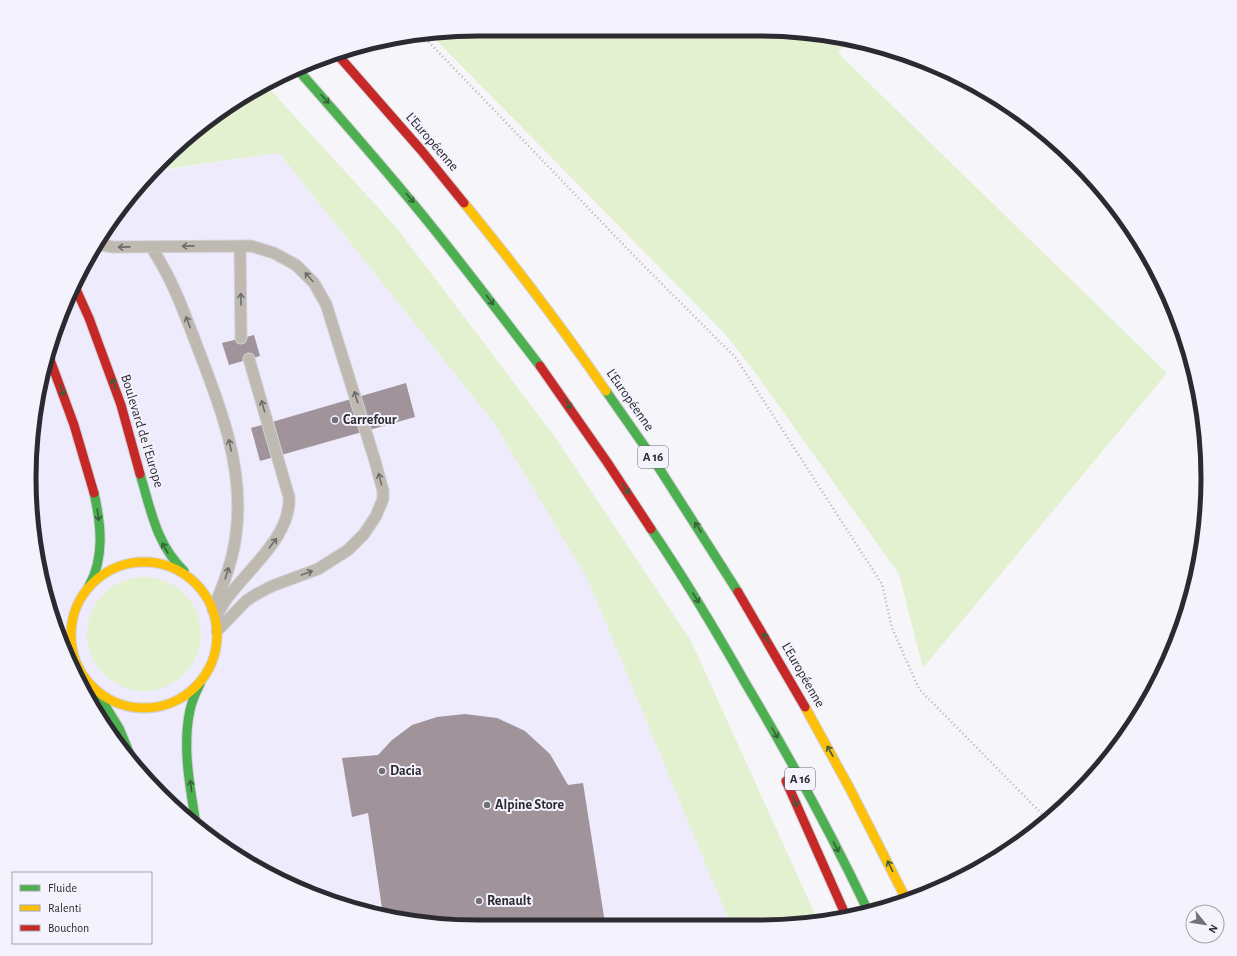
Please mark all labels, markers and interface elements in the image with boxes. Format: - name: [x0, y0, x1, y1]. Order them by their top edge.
- one-way arrow: [320, 94, 329, 105]
- street label: L'Européenne: [403, 110, 461, 174]
- one-way arrow: [405, 192, 414, 203]
- one-way arrow: [182, 242, 195, 250]
- one-way arrow: [118, 243, 131, 251]
- one-way arrow: [304, 272, 314, 282]
- one-way arrow: [237, 293, 245, 306]
- one-way arrow: [486, 294, 495, 305]
- one-way arrow: [183, 317, 191, 329]
- street label: L'Européenne: [603, 366, 657, 434]
- street label: Boulevard de l'Europe: [118, 373, 166, 489]
- one-way arrow: [109, 379, 117, 391]
- one-way arrow: [58, 384, 66, 396]
- one-way arrow: [351, 391, 359, 403]
- one-way arrow: [564, 399, 572, 410]
- one-way arrow: [259, 400, 266, 413]
- place label: Carrefour: [343, 413, 397, 427]
- marker: Carrefour: [330, 415, 340, 425]
- one-way arrow: [226, 439, 234, 452]
- road number: A 16: [638, 446, 668, 468]
- one-way arrow: [375, 473, 383, 486]
- one-way arrow: [622, 483, 630, 494]
- one-way arrow: [94, 508, 102, 521]
- one-way arrow: [694, 522, 702, 533]
- one-way arrow: [268, 537, 277, 548]
- one-way arrow: [161, 542, 169, 554]
- one-way arrow: [224, 567, 231, 580]
- one-way arrow: [301, 569, 314, 576]
- one-way arrow: [693, 592, 701, 604]
- one-way arrow: [762, 633, 770, 644]
- street label: L'Européenne: [779, 640, 827, 710]
- one-way arrow: [771, 727, 779, 739]
- one-way arrow: [825, 745, 833, 757]
- place label: Dacia: [390, 764, 422, 778]
- marker: Dacia: [377, 766, 387, 776]
- road number: A 16: [785, 768, 815, 790]
- one-way arrow: [187, 780, 195, 793]
- one-way arrow: [792, 794, 799, 806]
- place label: Alpine Store: [495, 798, 564, 812]
- marker: Alpine Store: [482, 800, 492, 810]
- one-way arrow: [833, 841, 840, 853]
- one-way arrow: [886, 861, 893, 873]
- legend: [12, 872, 152, 944]
- text: Fluide: [48, 882, 77, 894]
- place label: Renault: [487, 894, 532, 908]
- marker: Renault: [474, 896, 484, 906]
- text: Ralenti: [48, 902, 81, 914]
- north arrow: [1185, 904, 1225, 944]
- text: Bouchon: [48, 922, 89, 934]
- text: N: [1207, 923, 1220, 935]

